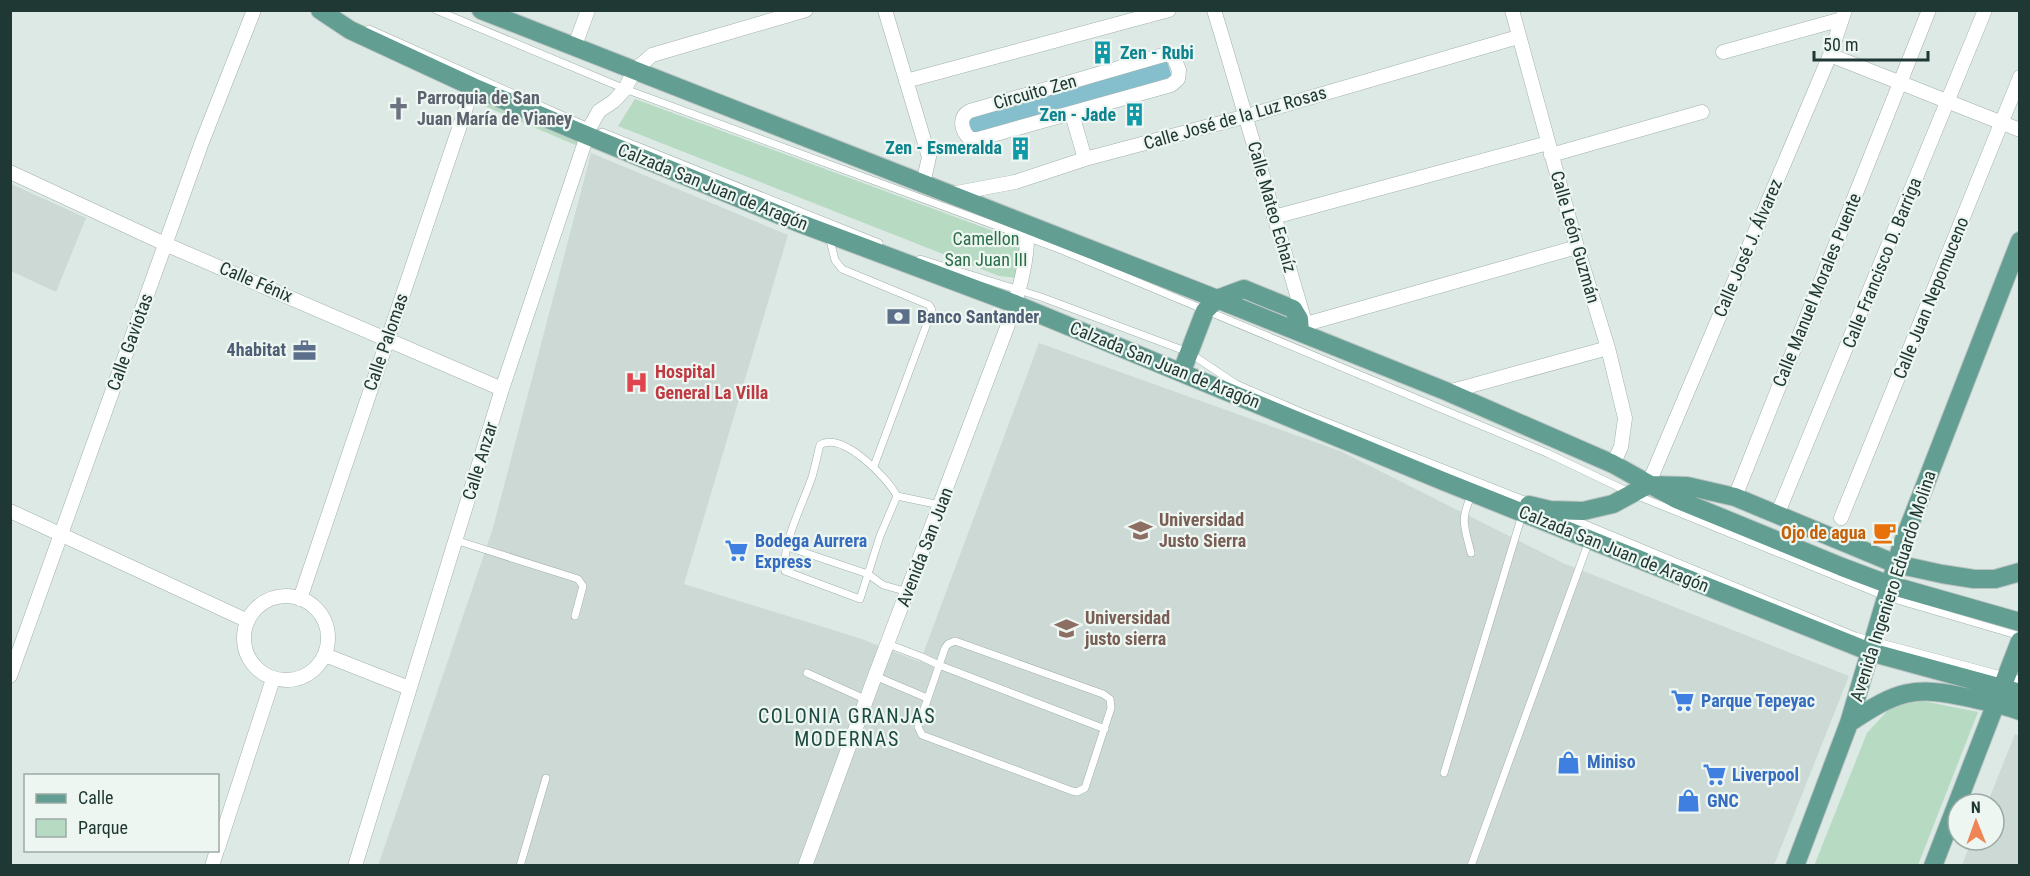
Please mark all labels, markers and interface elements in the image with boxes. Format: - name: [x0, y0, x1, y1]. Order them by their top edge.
- scale bar: [1814, 24, 1928, 62]
- text: 50 m: [1823, 34, 1858, 55]
- building icon: Zen - Rubi: [1089, 40, 1115, 66]
- place label: Zen - Rubi: [1120, 42, 1194, 63]
- street label: Circuito Zen: [991, 70, 1079, 113]
- street label: Calle José de la Luz Rosas: [1141, 81, 1329, 154]
- place label: Parroquia de San Juan María de Vianey: [417, 87, 572, 129]
- church icon: Parroquia de San Juan María de Vianey: [386, 95, 412, 121]
- building icon: Zen - Jade: [1121, 102, 1147, 128]
- place label: Zen - Jade: [1040, 104, 1116, 125]
- building icon: Zen - Esmeralda: [1007, 135, 1033, 161]
- place label: Zen - Esmeralda: [885, 137, 1002, 158]
- street label: Calzada San Juan de Aragón: [615, 139, 811, 234]
- street label: Calle Mateo Echaíz: [1244, 139, 1301, 275]
- street label: Calle León Guzmán: [1547, 168, 1604, 305]
- street label: Calle José J. Álvarez: [1709, 175, 1786, 320]
- street label: Calle Francisco D. Barriga: [1838, 175, 1925, 351]
- street label: Calle Manuel Morales Puente: [1768, 190, 1865, 390]
- street label: Calle Juan Nepomuceno: [1888, 214, 1973, 382]
- park label: Camellon San Juan III: [944, 228, 1028, 270]
- street label: Calle Fénix: [217, 257, 296, 306]
- street label: Calle Gaviotas: [102, 290, 157, 393]
- street label: Calle Palomas: [359, 290, 412, 393]
- bank icon: Banco Santander: [886, 304, 912, 330]
- place label: Banco Santander: [917, 306, 1039, 327]
- street label: Calzada San Juan de Aragón: [1067, 317, 1263, 412]
- office icon: 4habitat: [291, 337, 317, 363]
- place label: 4habitat: [227, 339, 286, 360]
- place label: Hospital General La Villa: [655, 361, 768, 403]
- hospital icon: Hospital General La Villa: [624, 369, 650, 395]
- street label: Calle Anzar: [458, 419, 502, 503]
- street label: Avenida Ingeniero Eduardo Molina: [1845, 468, 1940, 704]
- street label: Avenida San Juan: [892, 484, 957, 609]
- street label: Calzada San Juan de Aragón: [1516, 501, 1712, 596]
- place label: Universidad Justo Sierra: [1159, 509, 1246, 551]
- school or university icon: Universidad Justo Sierra: [1128, 517, 1154, 543]
- cafe icon: Ojo de agua: [1871, 520, 1897, 546]
- place label: Ojo de agua: [1781, 522, 1866, 543]
- place label: Bodega Aurrera Express: [755, 530, 867, 572]
- supermarket icon: Bodega Aurrera Express: [724, 538, 750, 564]
- place label: Universidad justo sierra: [1084, 607, 1170, 649]
- school or university icon: Universidad justo sierra: [1054, 615, 1080, 641]
- supermarket icon: Parque Tepeyac: [1670, 688, 1696, 714]
- place label: Parque Tepeyac: [1701, 690, 1815, 711]
- district label: COLONIA GRANJAS MODERNAS: [758, 704, 936, 751]
- shop icon: Miniso: [1556, 749, 1582, 775]
- place label: Miniso: [1587, 751, 1636, 772]
- supermarket icon: Liverpool: [1701, 762, 1727, 788]
- place label: Liverpool: [1732, 764, 1799, 785]
- legend: [24, 774, 219, 852]
- text: Calle: [78, 787, 114, 808]
- shop icon: GNC: [1676, 788, 1702, 814]
- place label: GNC: [1707, 790, 1739, 811]
- north arrow: [1946, 792, 2006, 852]
- text: N: [1971, 798, 1981, 817]
- text: Parque: [78, 817, 128, 838]

